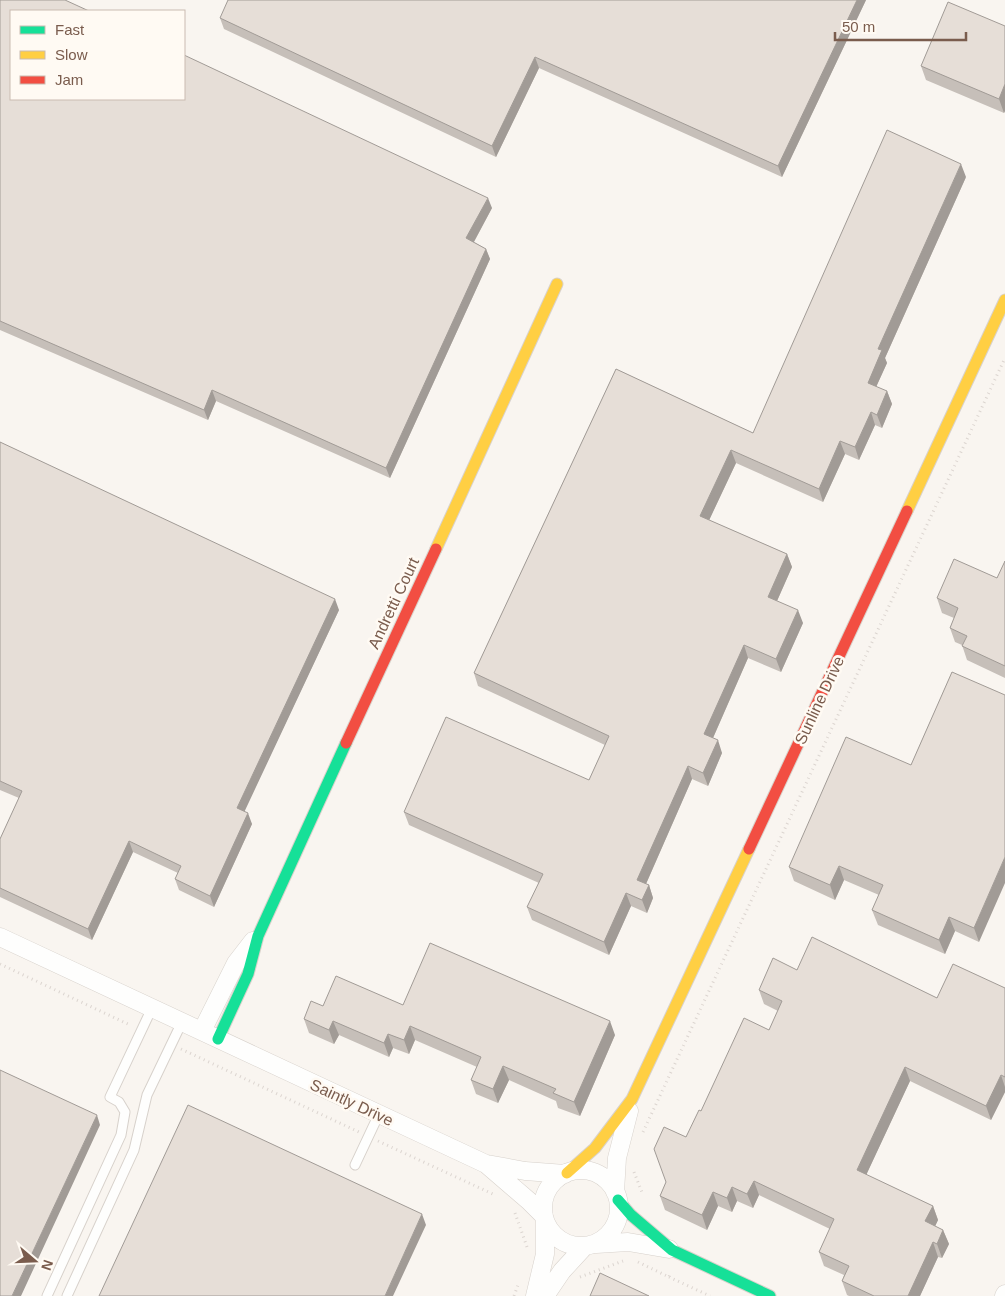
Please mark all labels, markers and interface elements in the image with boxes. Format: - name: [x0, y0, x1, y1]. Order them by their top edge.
- legend: [10, 10, 185, 100]
- scale bar: [835, 10, 966, 42]
- text: 50 m: [842, 18, 875, 35]
- text: Fast: [55, 21, 85, 38]
- text: Slow: [55, 46, 88, 63]
- text: Jam: [55, 71, 83, 88]
- street label: Andretti Court: [365, 554, 422, 652]
- street label: Sunline Drive: [792, 653, 847, 747]
- street label: Saintly Drive: [307, 1076, 396, 1129]
- north arrow: [10, 1236, 60, 1286]
- text: N: [38, 1258, 57, 1273]

